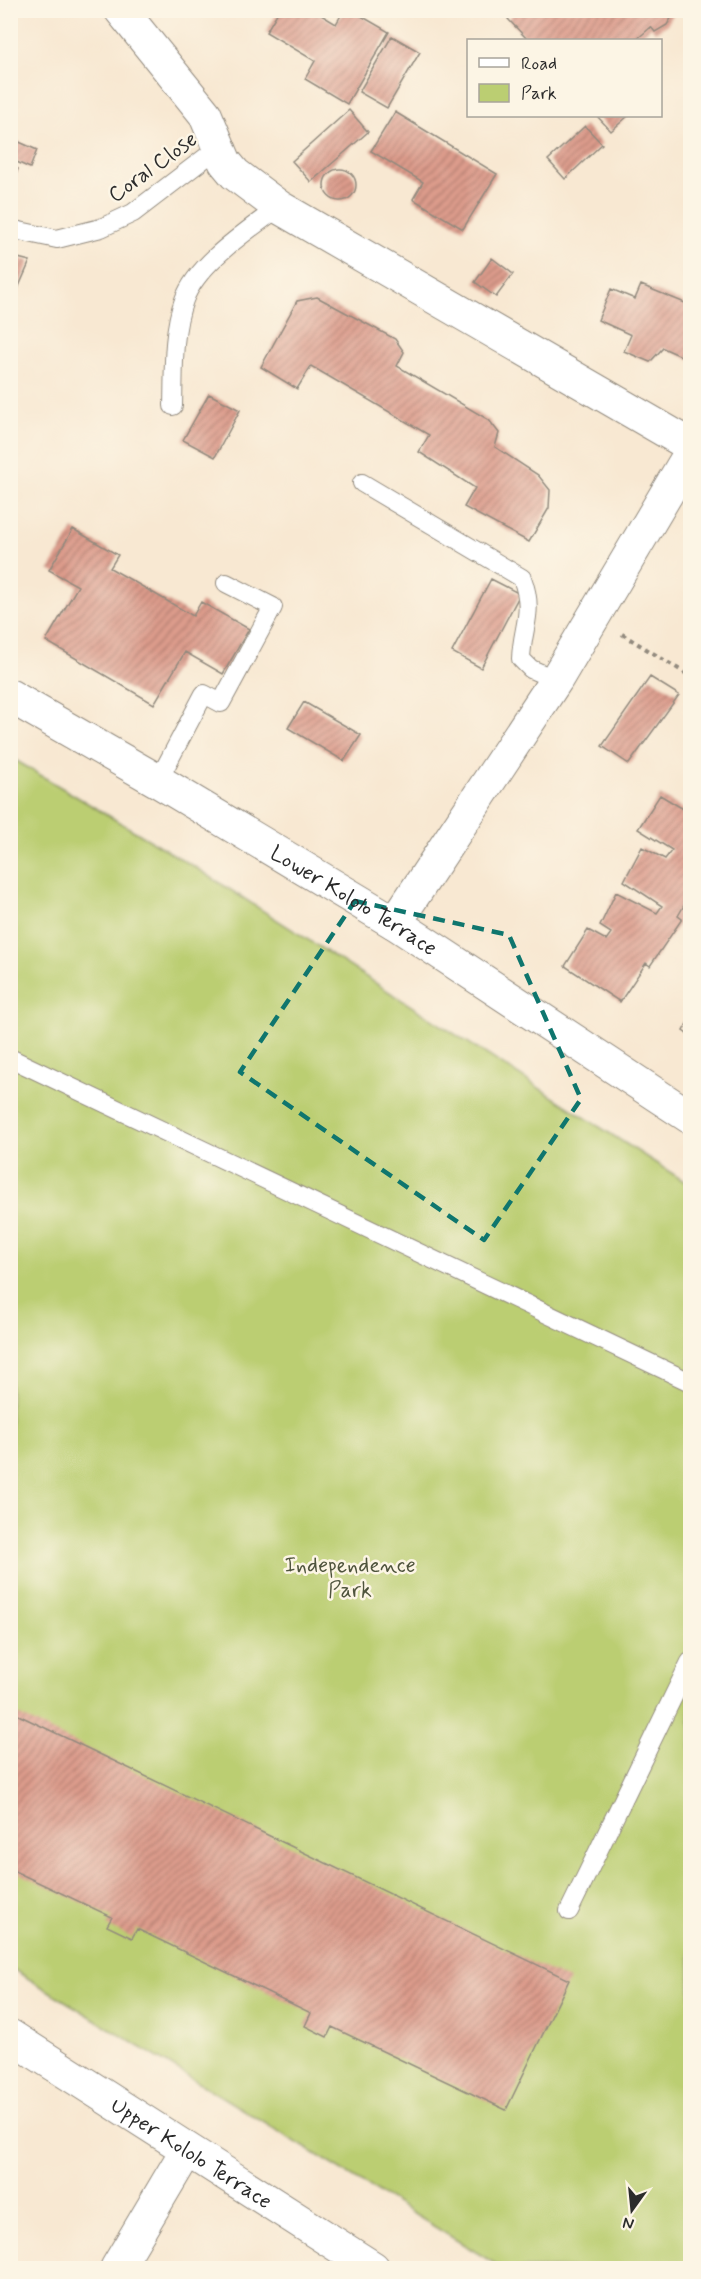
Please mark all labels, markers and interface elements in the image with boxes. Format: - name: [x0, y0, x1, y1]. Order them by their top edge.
- legend: [467, 39, 662, 117]
- text: Road: [521, 52, 557, 76]
- text: Park: [521, 82, 557, 106]
- street label: Coral Close: [103, 126, 203, 209]
- street label: Lower Kololo Terrace: [265, 840, 442, 963]
- park label: Independence Park: [284, 1552, 416, 1605]
- street label: Upper Kololo Terrace: [105, 2092, 277, 2216]
- north arrow: [602, 2180, 662, 2240]
- text: N: [621, 2212, 636, 2235]

